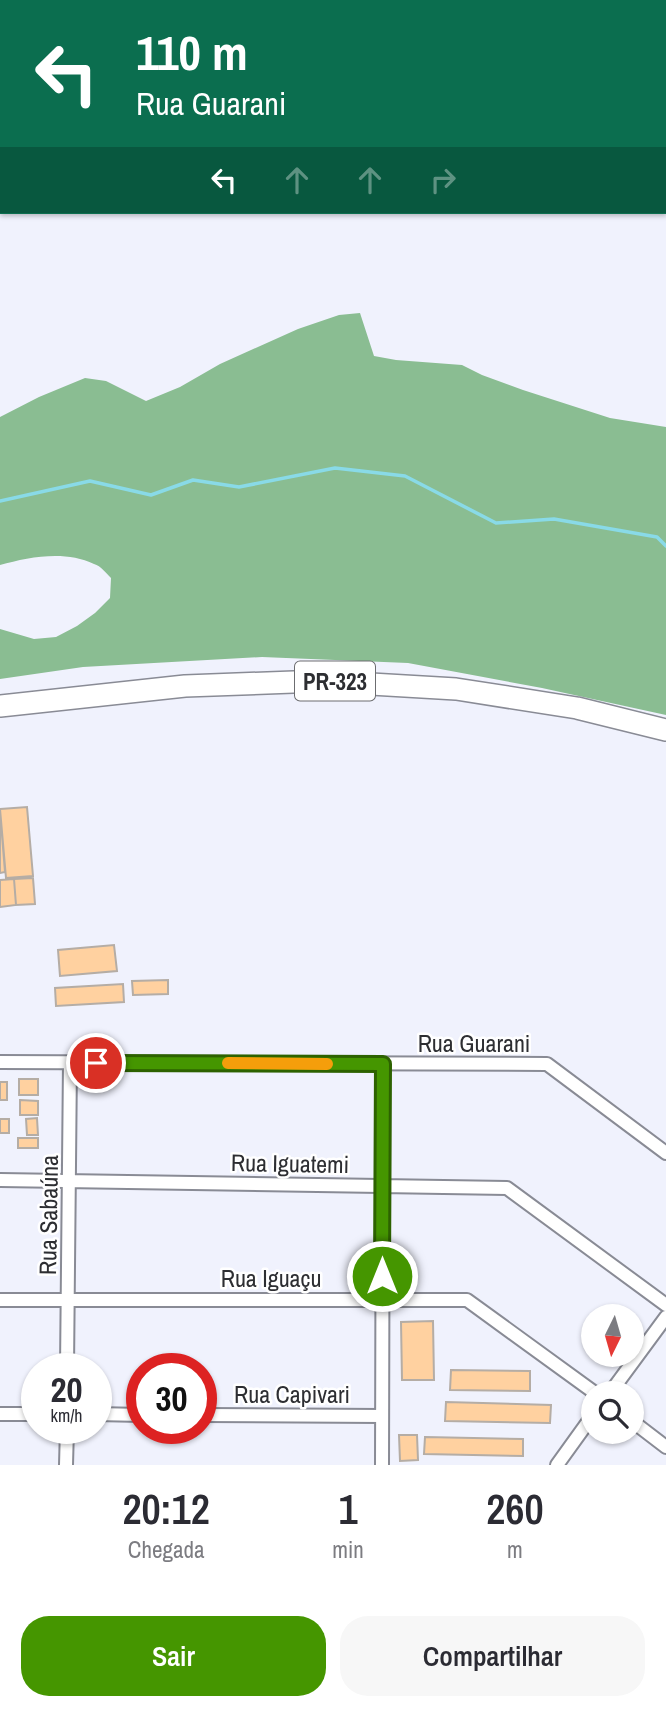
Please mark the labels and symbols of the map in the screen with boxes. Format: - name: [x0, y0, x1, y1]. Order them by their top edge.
- road number: PR-323: [295, 662, 375, 701]
- street label: Rua Guarani: [418, 1027, 530, 1059]
- pin: [66, 1033, 126, 1093]
- street label: Rua Iguatemi: [231, 1146, 349, 1180]
- street label: Rua Sabaúna: [31, 1155, 65, 1275]
- position arrow: [345, 1239, 419, 1313]
- street label: Rua Iguaçu: [221, 1262, 321, 1294]
- north arrow: [581, 1304, 644, 1367]
- speed limit sign: 30: [126, 1353, 217, 1444]
- street label: Rua Capivari: [234, 1378, 350, 1410]

